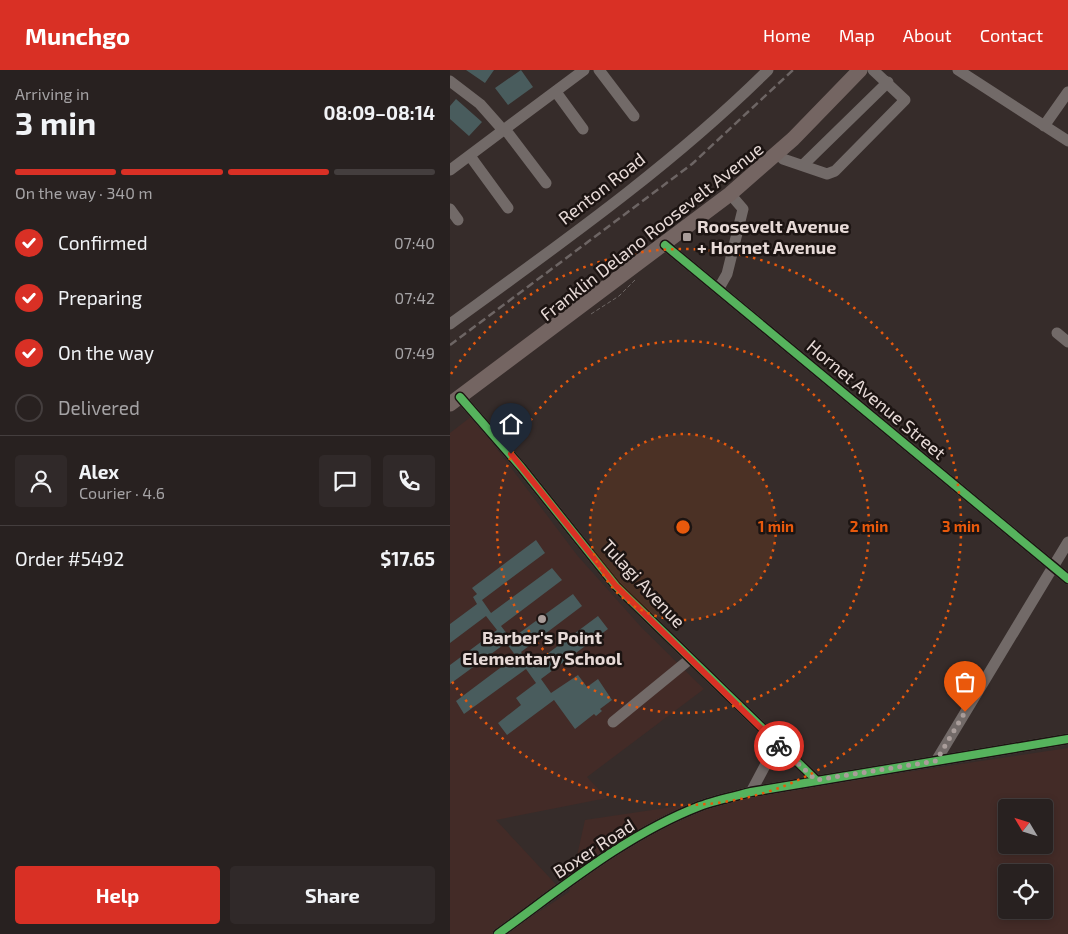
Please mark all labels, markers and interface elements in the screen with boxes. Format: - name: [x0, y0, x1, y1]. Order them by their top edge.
- text: Munchgo: [25, 21, 130, 50]
- text: Home: [763, 24, 811, 46]
- text: Map: [839, 24, 875, 46]
- text: About: [903, 24, 952, 46]
- text: Contact: [980, 24, 1043, 46]
- text: Arriving in: [15, 84, 89, 103]
- text: 08:09–08:14: [323, 101, 435, 124]
- text: 3 min: [15, 103, 96, 141]
- street label: Franklin Delano Roosevelt Avenue: [535, 137, 767, 325]
- street label: Renton Road: [554, 147, 649, 229]
- text: On the way · 340 m: [15, 183, 152, 202]
- place label: Roosevelt Avenue + Hornet Avenue: [697, 215, 849, 258]
- icon: check: [15, 229, 43, 257]
- text: Confirmed: [58, 231, 148, 254]
- marker: Roosevelt Avenue + Hornet Avenue: [681, 231, 693, 243]
- text: 07:40: [394, 233, 435, 252]
- icon: check: [15, 284, 43, 312]
- text: Preparing: [58, 286, 142, 309]
- text: 07:42: [395, 288, 435, 307]
- street label: Hornet Avenue Street: [803, 335, 951, 464]
- icon: check: [15, 339, 43, 367]
- text: On the way: [58, 341, 154, 364]
- text: 07:49: [394, 343, 435, 362]
- text: Delivered: [58, 396, 140, 419]
- pin: [490, 403, 532, 454]
- icon: home: [497, 410, 525, 438]
- button: person: [15, 455, 67, 507]
- button: chat: [319, 455, 371, 507]
- button: phone: [383, 455, 435, 507]
- text: Alex: [79, 460, 119, 483]
- text: Courier · 4.6: [79, 483, 165, 502]
- text: 1 min: [758, 517, 794, 535]
- text: 2 min: [850, 517, 888, 535]
- text: 3 min: [942, 517, 980, 535]
- centre of rings: [674, 518, 692, 536]
- street label: Tulagi Avenue: [597, 535, 690, 632]
- text: Order #5492: [15, 547, 124, 570]
- text: $17.65: [380, 547, 435, 570]
- marker: Barber's Point Elementary School: [536, 613, 548, 625]
- place label: Barber's Point Elementary School: [462, 626, 622, 669]
- pin: [944, 661, 986, 712]
- icon: bag: [951, 668, 979, 696]
- courier: [754, 721, 804, 771]
- icon: bike: [765, 732, 793, 760]
- north arrow: [998, 799, 1052, 854]
- map controls: [998, 799, 1053, 919]
- street label: Boxer Road: [549, 814, 638, 883]
- button: locate: [998, 864, 1053, 919]
- button: Help: [15, 866, 220, 924]
- button: Share: [230, 866, 435, 924]

